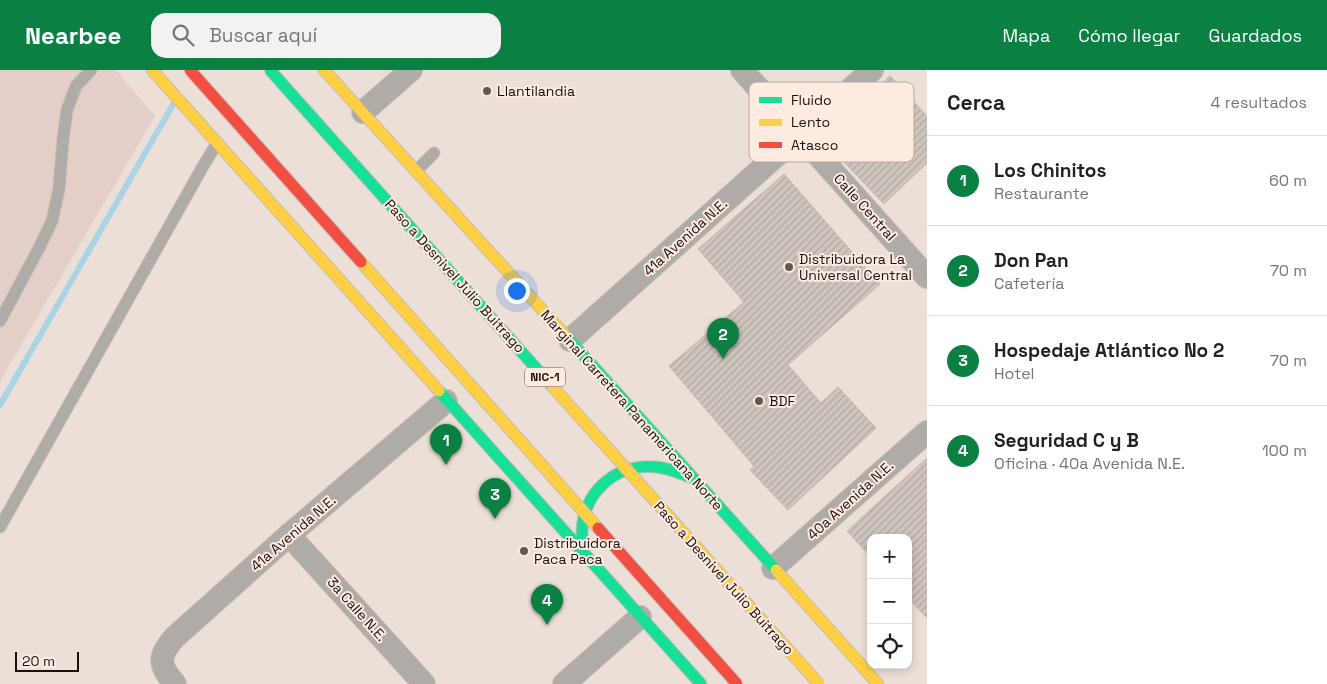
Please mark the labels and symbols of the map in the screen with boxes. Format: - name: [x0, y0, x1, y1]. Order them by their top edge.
- place label: Llantilandia: [497, 82, 575, 100]
- legend: [749, 82, 914, 162]
- marker: Llantilandia: [481, 85, 493, 97]
- text: Fluido: [791, 91, 832, 109]
- text: Lento: [791, 113, 830, 131]
- text: Atasco: [791, 136, 838, 154]
- street label: Calle Central: [830, 170, 900, 244]
- street label: Paso a Desnivel Julio Buitrago: [381, 195, 529, 357]
- street label: 41a Avenida N.E.: [639, 195, 731, 279]
- place label: Distribuidora La Universal Central: [799, 250, 912, 284]
- marker: Distribuidora La Universal Central: [783, 261, 795, 273]
- your location: [504, 278, 530, 304]
- street label: Marginal Carretera Panamericana Norte: [537, 306, 727, 514]
- pin: 2: [707, 318, 739, 359]
- road number: NIC-1: [525, 368, 565, 386]
- place label: BDF: [769, 392, 796, 410]
- marker: BDF: [753, 395, 765, 407]
- pin: 1: [430, 424, 462, 465]
- street label: 40a Avenida N.E.: [803, 456, 897, 544]
- pin: 3: [479, 478, 511, 519]
- street label: 41a Avenida N.E.: [247, 491, 339, 575]
- street label: Paso a Desnivel Julio Buitrago: [650, 497, 798, 659]
- place label: Distribuidora Paca Paca: [534, 534, 621, 568]
- marker: Distribuidora Paca Paca: [518, 545, 530, 557]
- street label: 3a Calle N.E.: [323, 573, 391, 645]
- pin: 4: [531, 584, 563, 625]
- scale bar: [15, 649, 79, 672]

